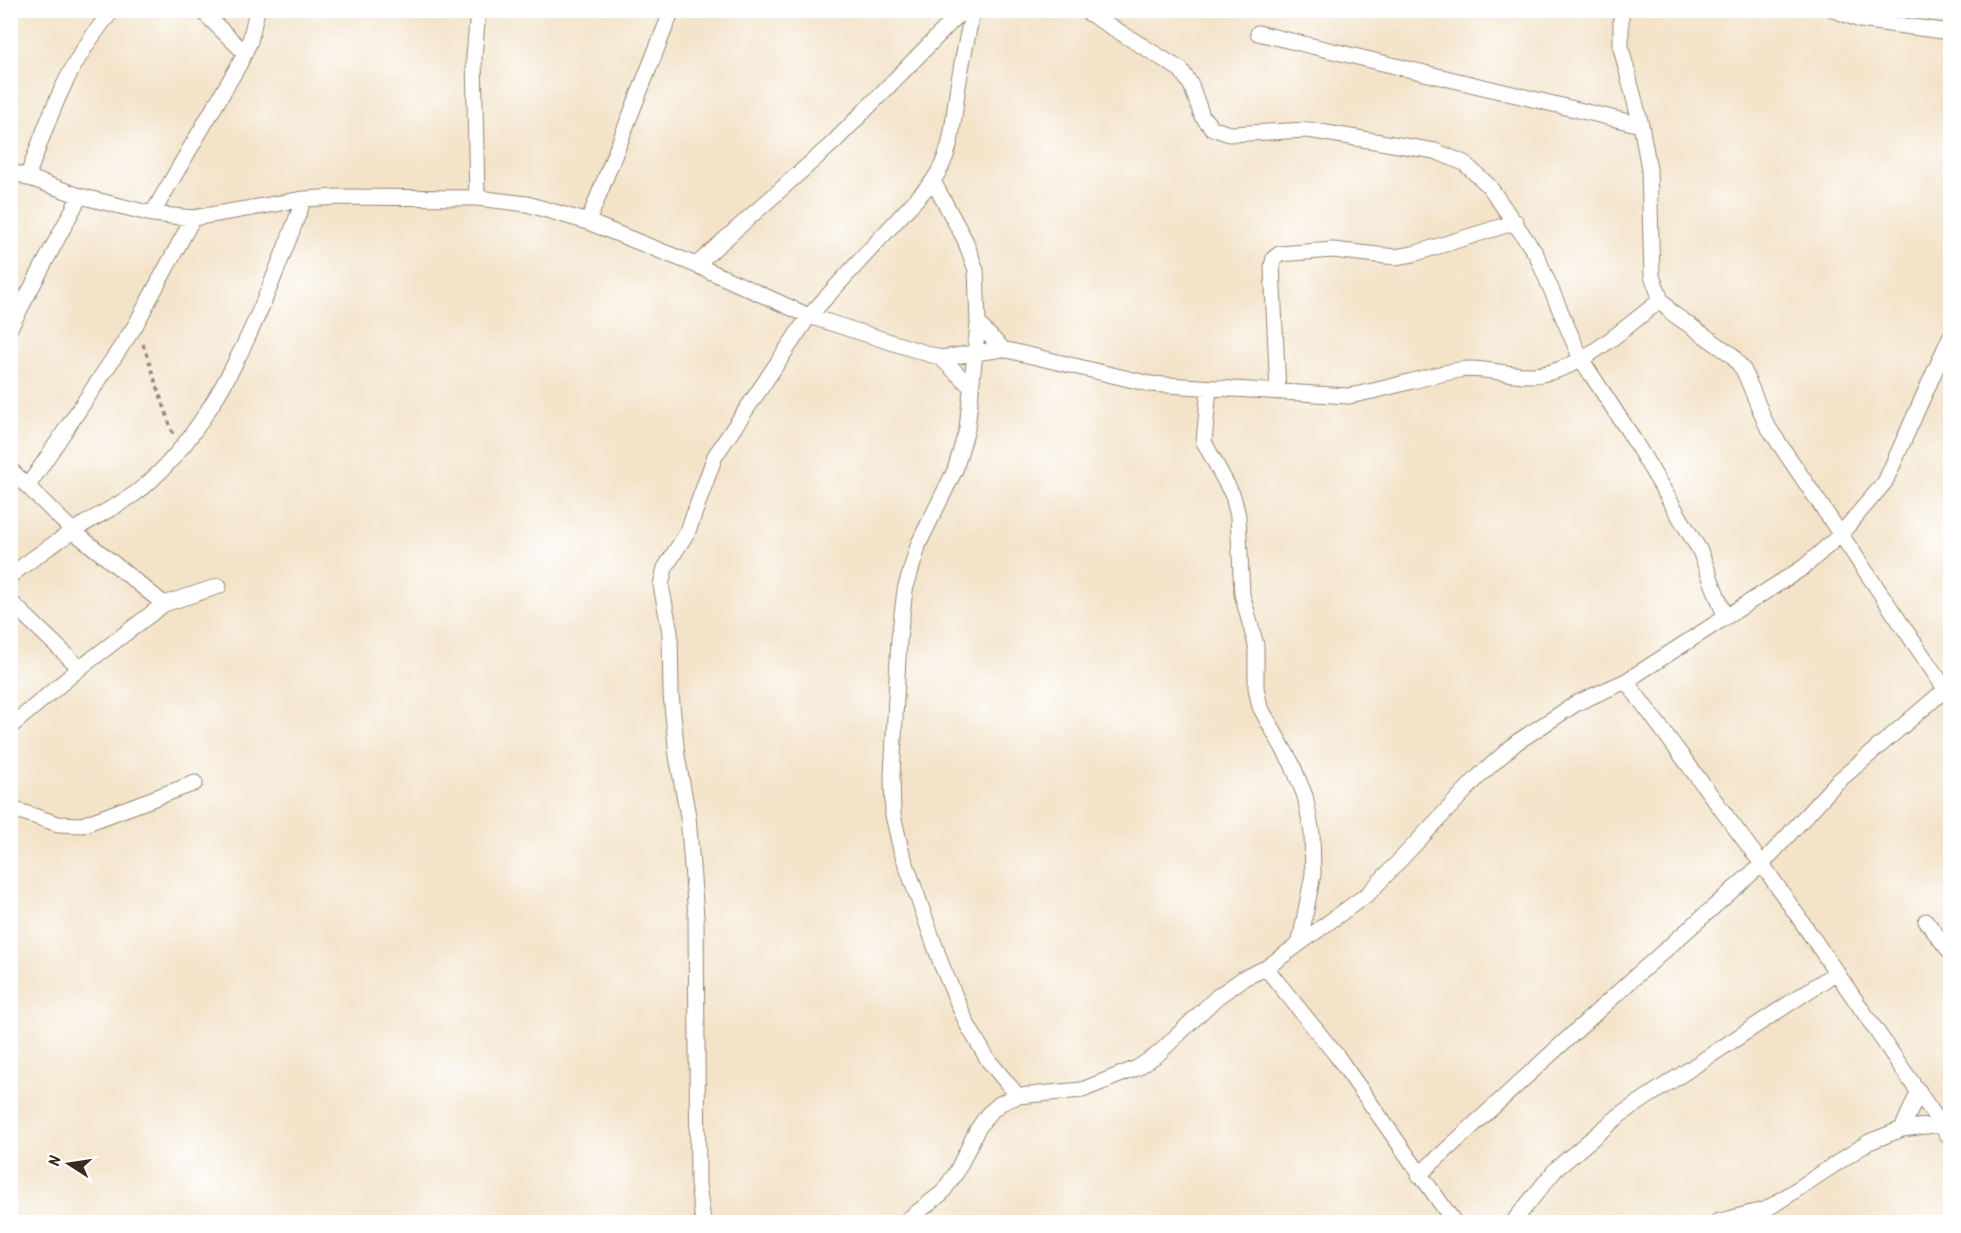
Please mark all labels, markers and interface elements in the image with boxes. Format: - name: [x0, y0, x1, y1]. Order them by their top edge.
- north arrow: [39, 1134, 99, 1194]
- text: N: [43, 1154, 69, 1169]

